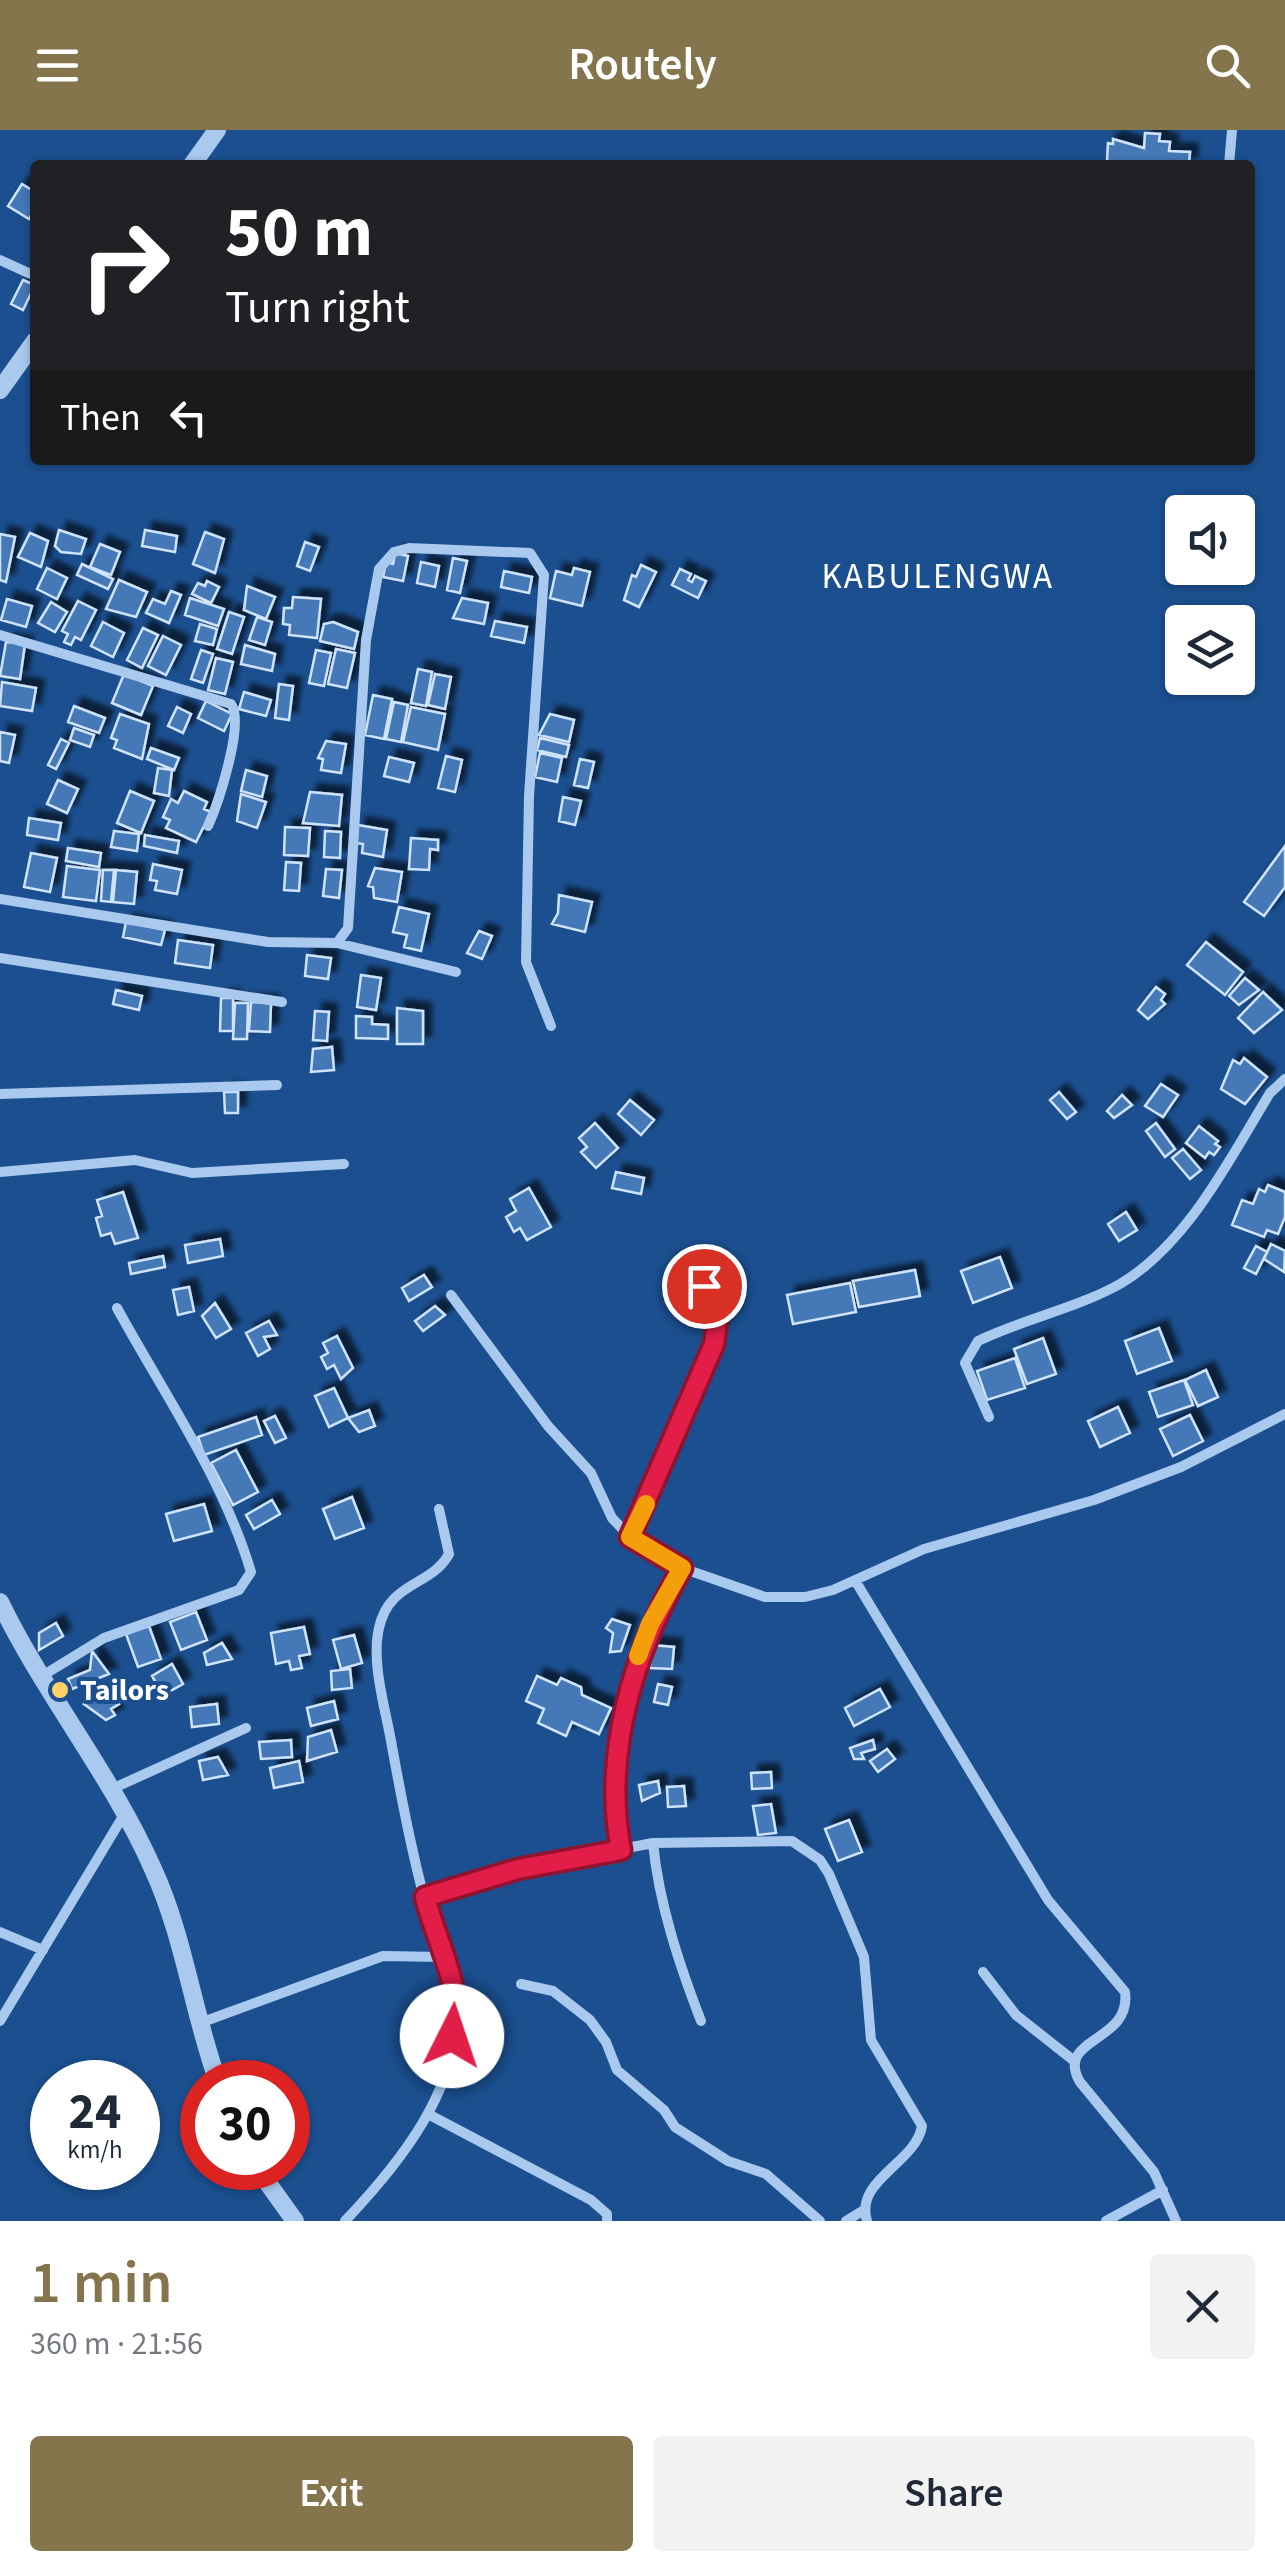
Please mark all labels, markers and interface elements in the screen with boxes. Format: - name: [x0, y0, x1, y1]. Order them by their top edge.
- text: Routely: [568, 33, 717, 97]
- icon: menu: [30, 38, 85, 93]
- icon: search: [1200, 38, 1255, 93]
- text: 50 m: [225, 183, 373, 283]
- icon: right: [60, 200, 190, 330]
- text: Turn right: [225, 276, 410, 340]
- icon: left: [161, 390, 216, 445]
- text: Then: [60, 391, 141, 445]
- map controls: [1165, 495, 1255, 695]
- button: sound: [1165, 495, 1255, 585]
- district label: KABULENGWA: [821, 552, 1055, 602]
- button: layers: [1165, 605, 1255, 695]
- pin: [662, 1244, 747, 1329]
- icon: arrive: [677, 1259, 732, 1314]
- place label: Tailors: [80, 1669, 169, 1712]
- marker: Tailors: [49, 1679, 71, 1701]
- position arrow: [400, 1984, 504, 2088]
- speed limit sign: 30: [180, 2060, 310, 2190]
- text: 24: [69, 2077, 121, 2148]
- text: km/h: [67, 2132, 123, 2168]
- text: 1 min: [30, 2241, 173, 2326]
- button: close: [1150, 2254, 1255, 2359]
- text: 360 m · 21:56: [30, 2321, 203, 2367]
- button: Exit: [30, 2436, 633, 2551]
- button: Share: [653, 2436, 1255, 2551]

